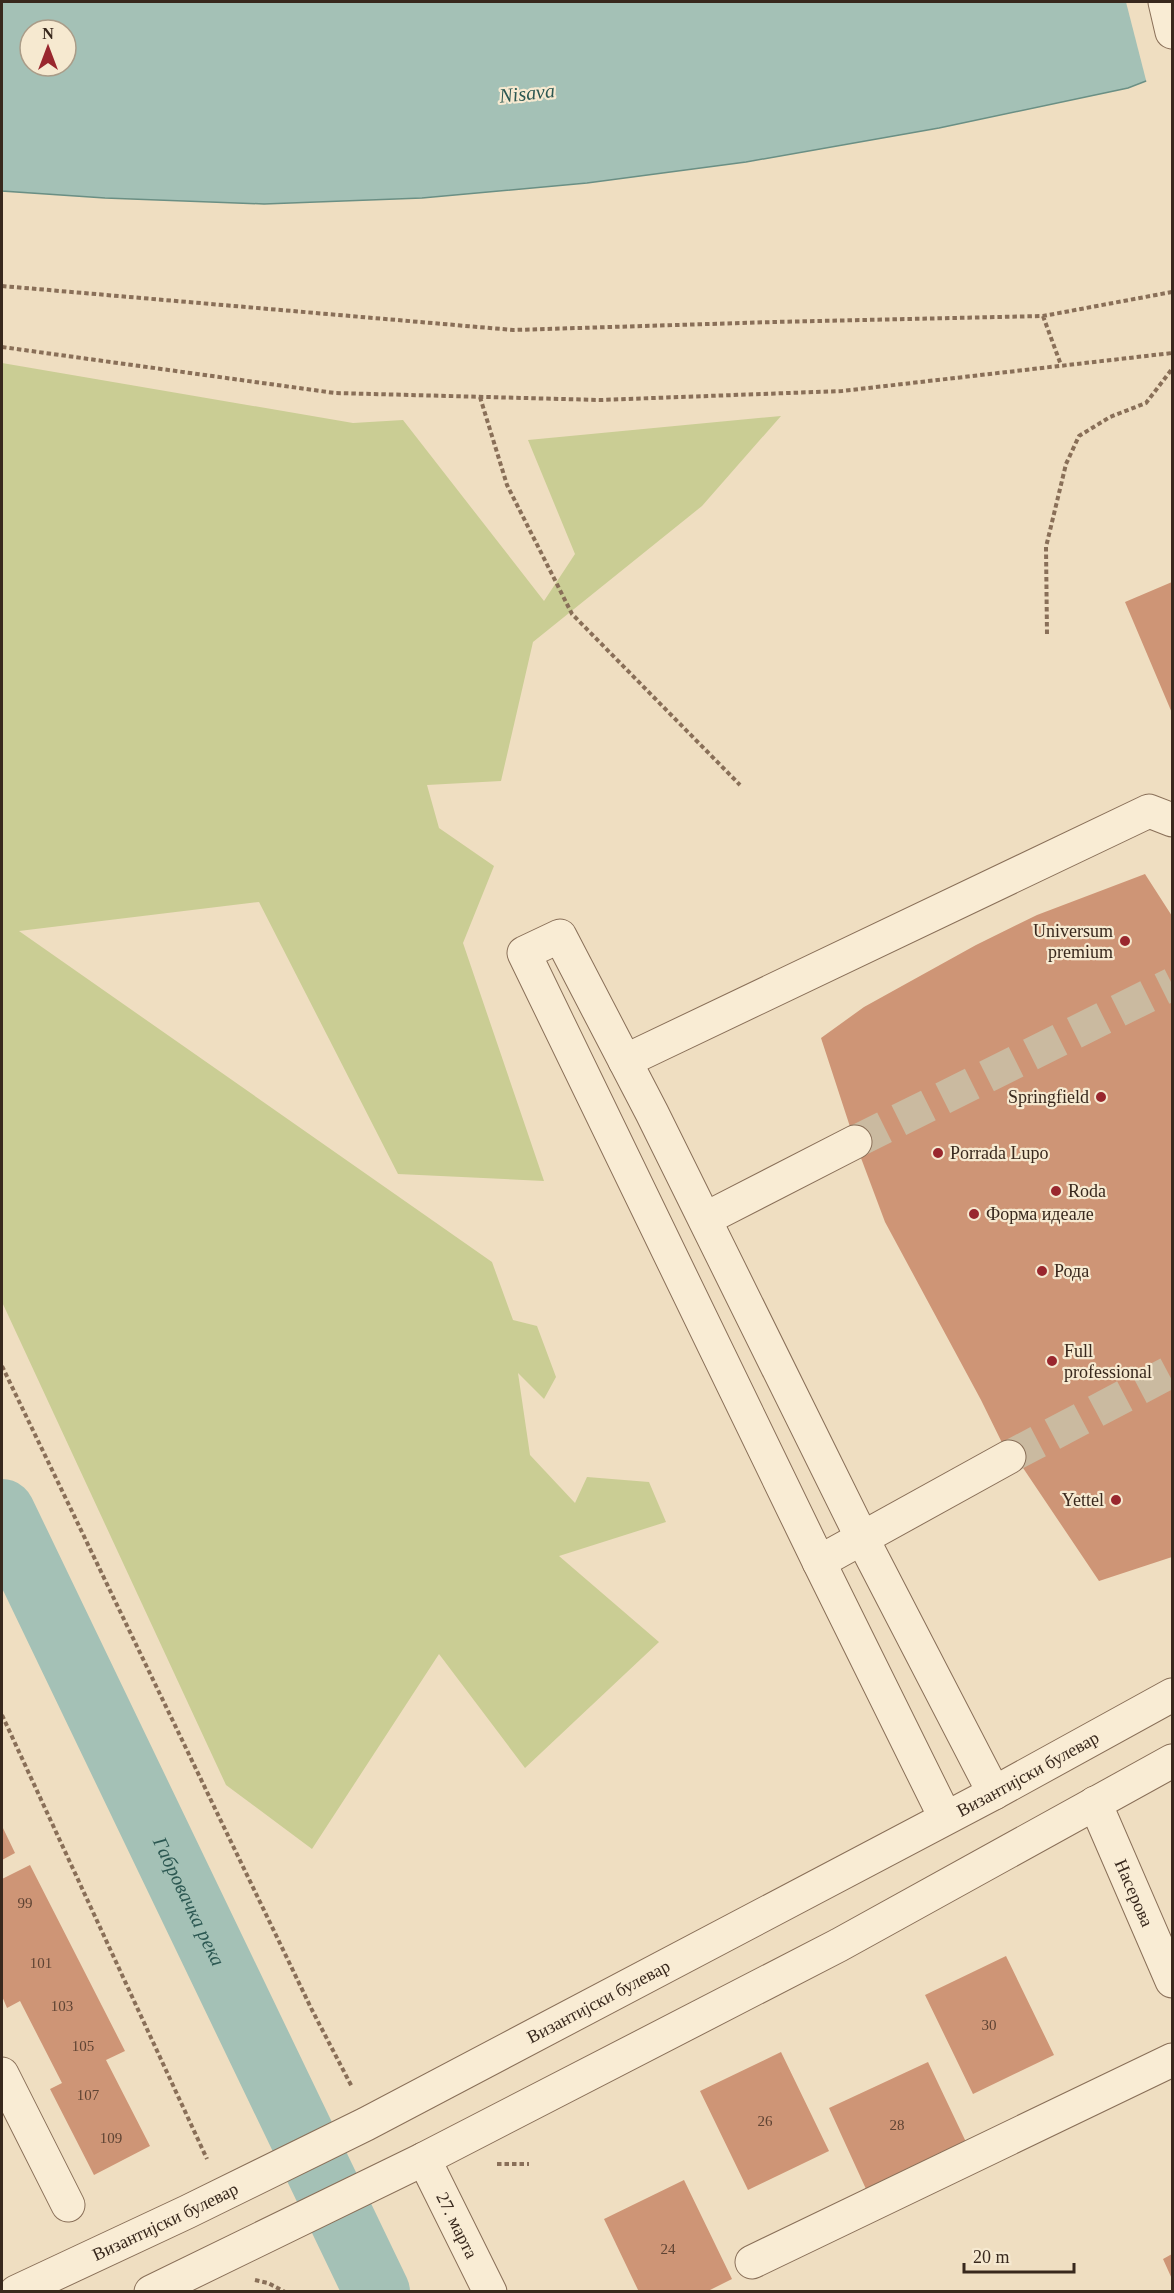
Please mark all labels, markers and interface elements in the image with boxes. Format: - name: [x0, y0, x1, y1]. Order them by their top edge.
- north arrow: [18, 18, 78, 78]
- text: N: [42, 25, 54, 42]
- water label: Nisava: [497, 79, 556, 107]
- place label: Universum premium: [1033, 921, 1113, 962]
- marker: Universum premium: [1118, 934, 1132, 948]
- place label: Springfield: [1008, 1087, 1089, 1107]
- marker: Springfield: [1094, 1090, 1108, 1104]
- place label: Porrada Lupo: [950, 1143, 1048, 1163]
- marker: Porrada Lupo: [931, 1146, 945, 1160]
- place label: Roda: [1068, 1181, 1106, 1201]
- marker: Roda: [1049, 1184, 1063, 1198]
- place label: Форма идеале: [986, 1204, 1094, 1224]
- marker: Форма идеале: [967, 1207, 981, 1221]
- place label: Рода: [1054, 1261, 1089, 1281]
- marker: Рода: [1035, 1264, 1049, 1278]
- place label: Full professional: [1064, 1341, 1152, 1382]
- marker: Full professional: [1045, 1354, 1059, 1368]
- place label: Yettel: [1062, 1490, 1104, 1510]
- marker: Yettel: [1109, 1493, 1123, 1507]
- street label: Византијски булевар: [953, 1727, 1102, 1821]
- water label: Габровачка река: [148, 1832, 230, 1969]
- street label: Насерова: [1111, 1856, 1157, 1930]
- house number: 99: [18, 1895, 33, 1911]
- house number: 101: [30, 1955, 52, 1971]
- street label: Византијски булевар: [524, 1956, 673, 2047]
- house number: 103: [51, 1998, 73, 2014]
- house number: 30: [982, 2017, 997, 2033]
- house number: 105: [72, 2038, 94, 2054]
- house number: 107: [77, 2087, 100, 2103]
- house number: 26: [758, 2113, 773, 2129]
- house number: 28: [890, 2117, 905, 2133]
- house number: 109: [100, 2130, 122, 2146]
- street label: Византијски булевар: [89, 2178, 241, 2265]
- street label: 27. марта: [432, 2189, 482, 2262]
- scale bar: [964, 2236, 1074, 2274]
- house number: 24: [661, 2241, 676, 2257]
- text: 20 m: [973, 2247, 1010, 2267]

